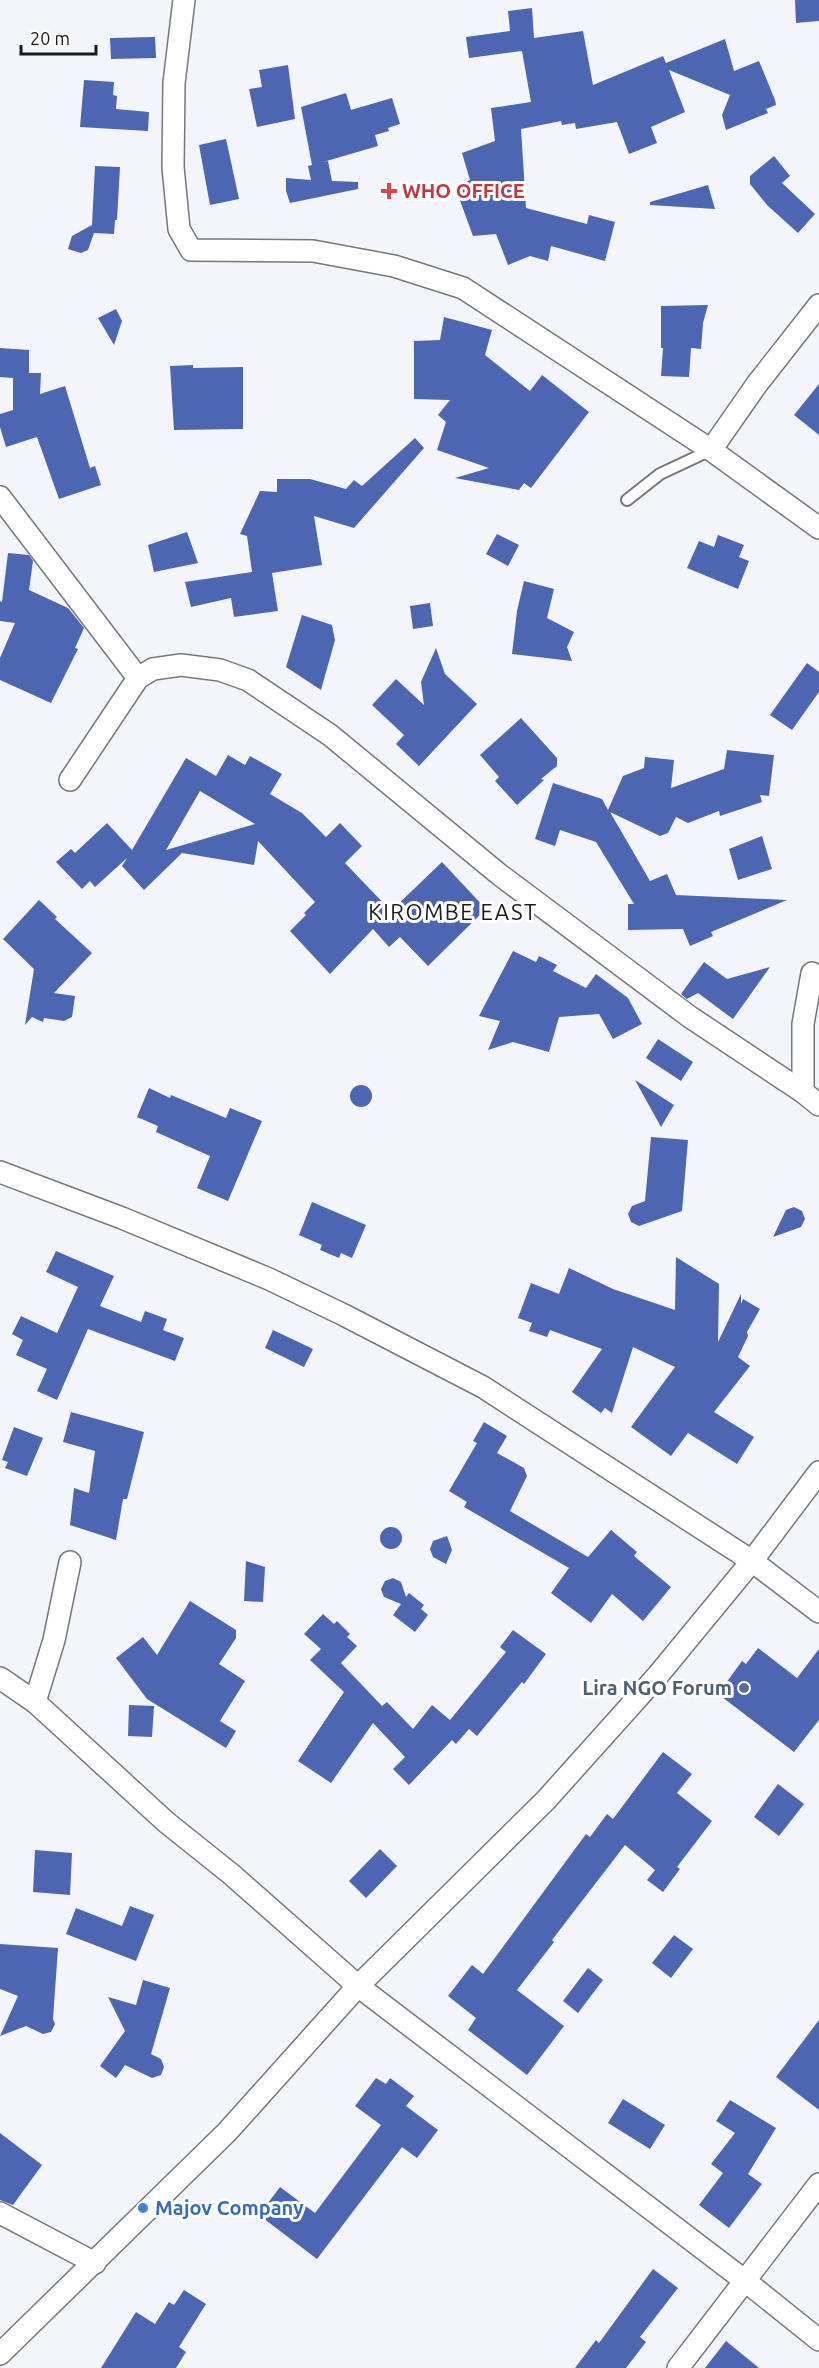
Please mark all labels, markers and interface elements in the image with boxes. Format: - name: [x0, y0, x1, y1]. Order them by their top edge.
- scale bar: [21, 18, 96, 56]
- text: 20 m: [30, 28, 70, 48]
- place label: WHO OFFICE: [402, 179, 525, 202]
- marker: WHO OFFICE: [380, 182, 398, 200]
- district label: KIROMBE EAST: [368, 899, 538, 924]
- place label: Lira NGO Forum: [582, 1676, 732, 1699]
- marker: Lira NGO Forum: [737, 1681, 751, 1695]
- place label: Majov Company: [155, 2196, 304, 2219]
- marker: Majov Company: [136, 2201, 150, 2215]

